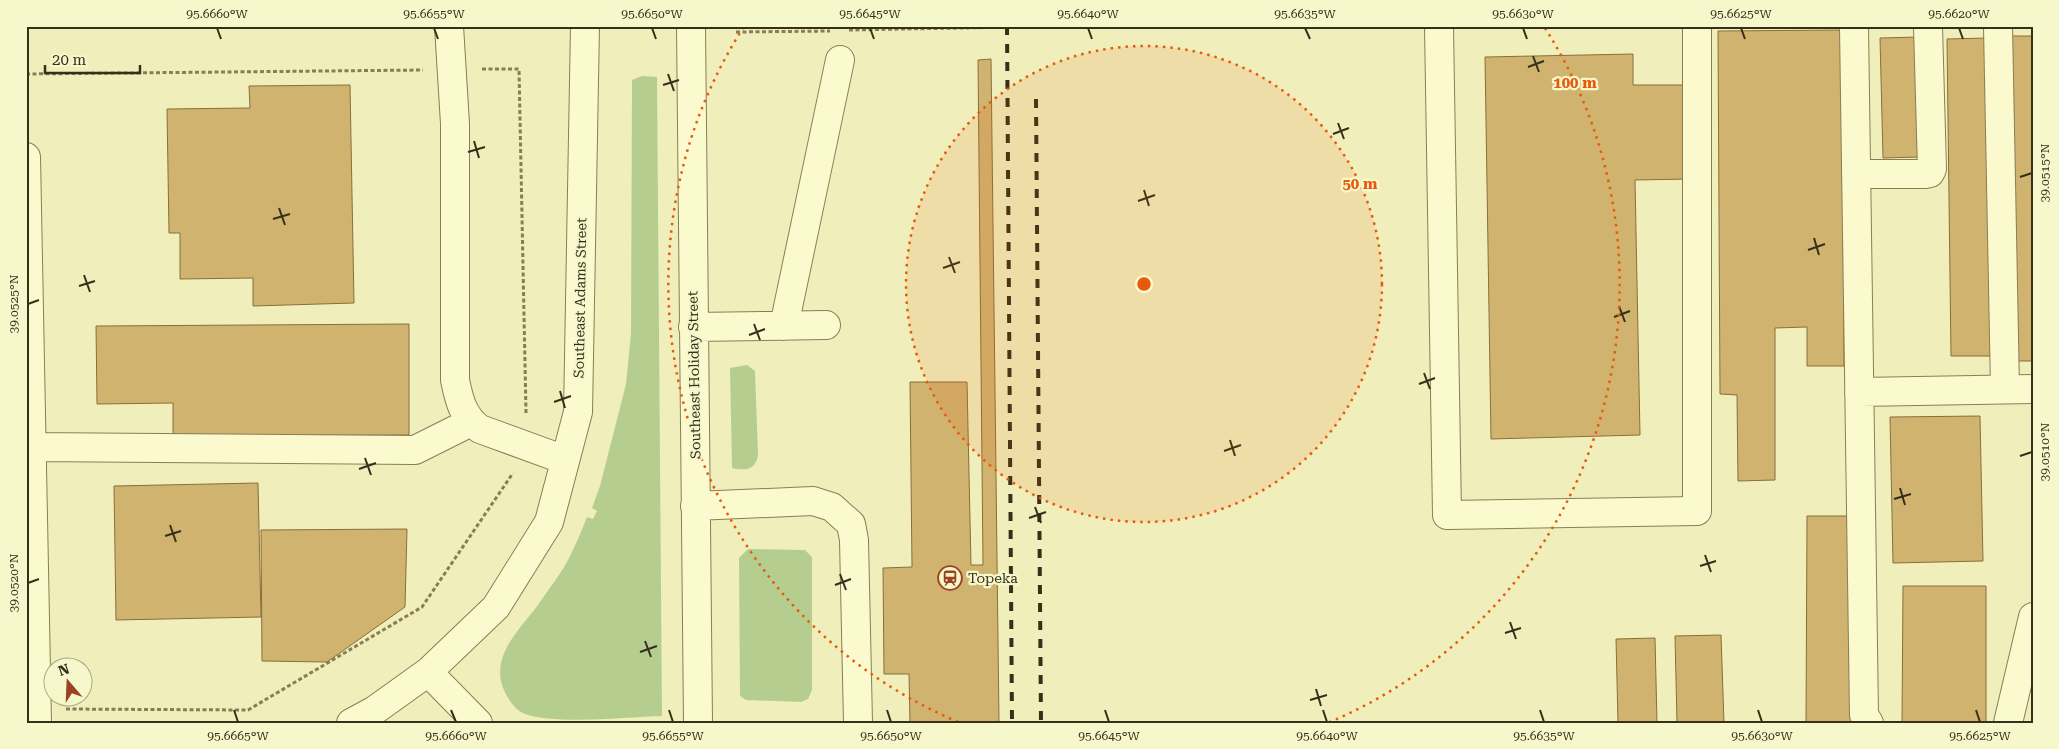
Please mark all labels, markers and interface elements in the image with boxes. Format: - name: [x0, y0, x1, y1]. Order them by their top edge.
- text: 95.6660°W: [186, 7, 249, 21]
- text: 95.6655°W: [403, 7, 466, 21]
- text: 95.6650°W: [621, 7, 684, 21]
- text: 95.6645°W: [839, 7, 902, 21]
- text: 95.6640°W: [1057, 7, 1120, 21]
- text: 95.6635°W: [1274, 7, 1337, 21]
- text: 95.6630°W: [1492, 7, 1555, 21]
- text: 95.6625°W: [1710, 7, 1773, 21]
- text: 95.6620°W: [1928, 7, 1991, 21]
- scale bar: [45, 42, 140, 74]
- text: 20 m: [52, 51, 87, 69]
- text: 100 m: [1553, 74, 1597, 92]
- text: 39.0515°N: [2038, 143, 2052, 202]
- text: 50 m: [1342, 175, 1378, 193]
- street label: Southeast Adams Street: [571, 218, 589, 378]
- text: 39.0525°N: [7, 274, 21, 333]
- centre of rings: [1135, 275, 1153, 293]
- street label: Southeast Holiday Street: [685, 291, 703, 459]
- text: 39.0510°N: [2038, 422, 2052, 481]
- text: 39.0520°N: [7, 553, 21, 612]
- station icon: Topeka: [937, 565, 963, 591]
- place label: Topeka: [968, 570, 1018, 586]
- north arrow: [42, 656, 92, 706]
- text: N: [56, 660, 72, 679]
- text: 95.6665°W: [207, 729, 270, 743]
- text: 95.6660°W: [425, 729, 488, 743]
- text: 95.6655°W: [642, 729, 705, 743]
- text: 95.6650°W: [860, 729, 923, 743]
- text: 95.6645°W: [1078, 729, 1141, 743]
- text: 95.6640°W: [1296, 729, 1359, 743]
- text: 95.6635°W: [1513, 729, 1576, 743]
- text: 95.6630°W: [1731, 729, 1794, 743]
- text: 95.6625°W: [1949, 729, 2012, 743]

